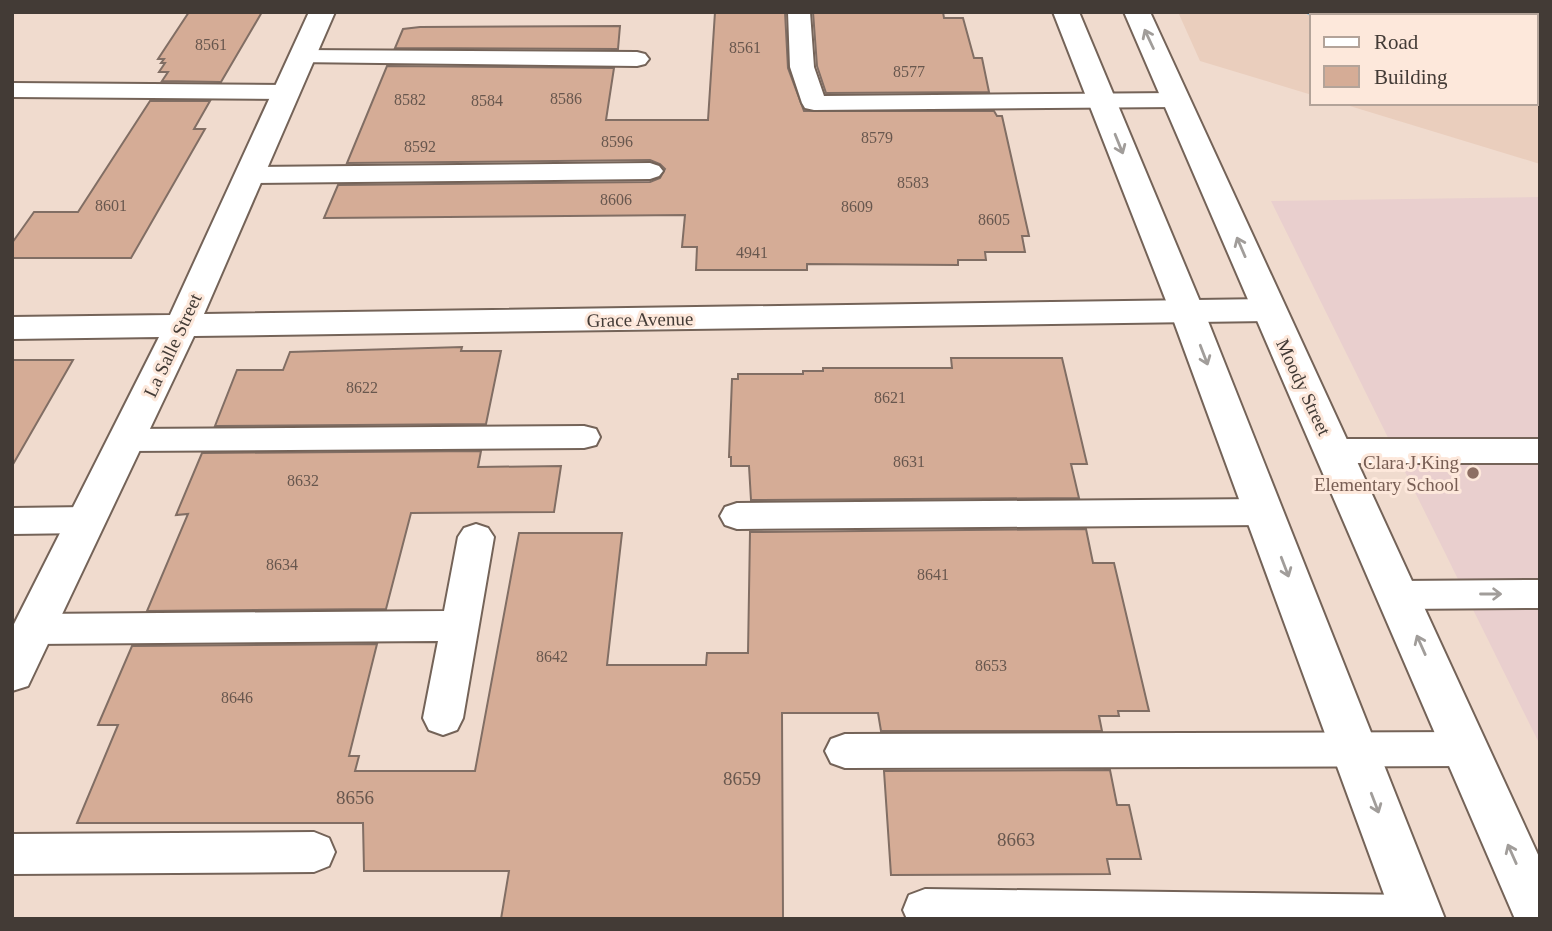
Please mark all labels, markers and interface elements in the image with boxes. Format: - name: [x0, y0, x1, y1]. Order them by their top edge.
- legend: [1310, 14, 1538, 105]
- one-way arrow: [1142, 29, 1155, 50]
- text: Road: [1374, 30, 1419, 54]
- house number: 8561: [195, 36, 227, 53]
- house number: 8561: [729, 39, 761, 56]
- house number: 8577: [893, 63, 925, 80]
- text: Building: [1374, 65, 1448, 89]
- house number: 8586: [550, 90, 582, 107]
- house number: 8582: [394, 91, 426, 108]
- house number: 8584: [471, 92, 503, 109]
- house number: 8579: [861, 129, 893, 146]
- one-way arrow: [1113, 132, 1126, 154]
- house number: 8596: [601, 133, 633, 150]
- house number: 8592: [404, 138, 436, 155]
- house number: 8583: [897, 174, 929, 191]
- house number: 8606: [600, 191, 632, 208]
- house number: 8601: [95, 197, 127, 214]
- house number: 8609: [841, 198, 873, 215]
- house number: 8605: [978, 211, 1010, 228]
- one-way arrow: [1234, 237, 1247, 259]
- house number: 4941: [736, 244, 768, 261]
- street label: La Salle Street: [139, 289, 206, 400]
- street label: Grace Avenue: [586, 308, 694, 331]
- street label: Moody Street: [1272, 336, 1335, 439]
- one-way arrow: [1198, 343, 1211, 365]
- house number: 8622: [346, 379, 378, 396]
- house number: 8621: [874, 389, 906, 406]
- place label: Clara J King Elementary School: [1314, 452, 1459, 495]
- house number: 8631: [893, 453, 925, 470]
- marker: Clara J King Elementary School: [1465, 465, 1481, 481]
- house number: 8632: [287, 472, 319, 489]
- house number: 8634: [266, 556, 298, 573]
- one-way arrow: [1279, 556, 1292, 578]
- house number: 8641: [917, 566, 949, 583]
- one-way arrow: [1479, 587, 1502, 601]
- one-way arrow: [1414, 635, 1427, 657]
- house number: 8642: [536, 648, 568, 665]
- house number: 8653: [975, 657, 1007, 674]
- house number: 8646: [221, 689, 253, 706]
- house number: 8659: [723, 768, 761, 789]
- house number: 8656: [336, 787, 374, 808]
- one-way arrow: [1370, 791, 1382, 813]
- house number: 8663: [997, 829, 1035, 850]
- one-way arrow: [1505, 843, 1518, 865]

